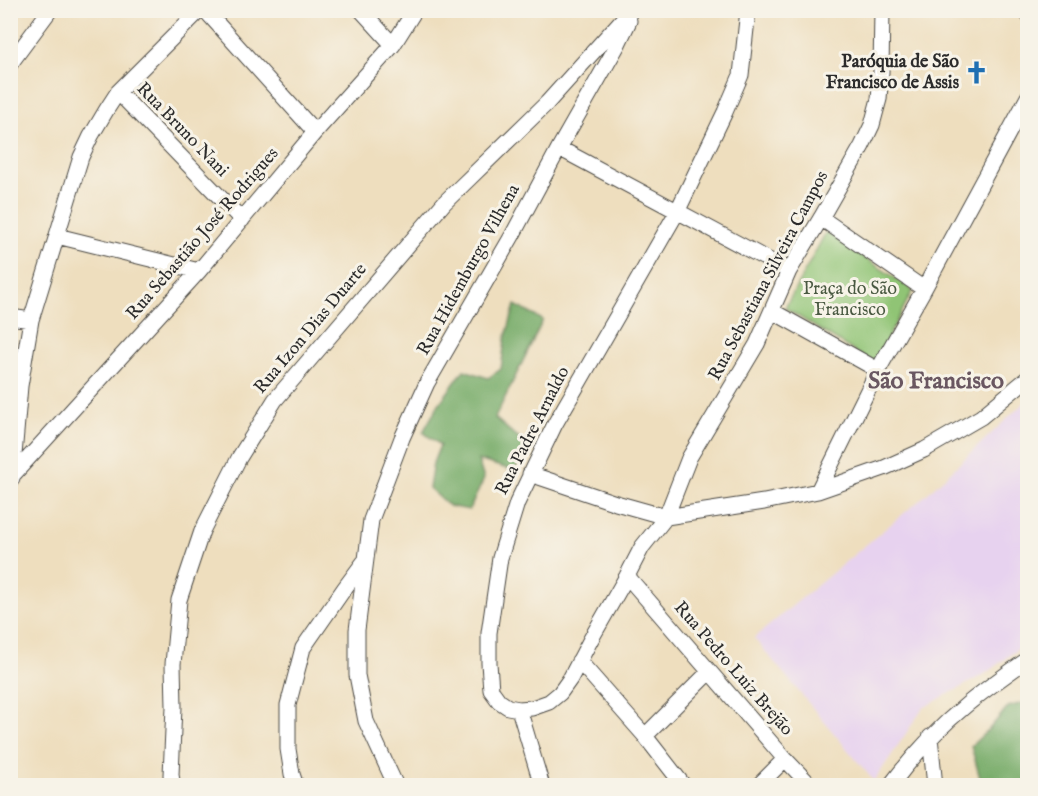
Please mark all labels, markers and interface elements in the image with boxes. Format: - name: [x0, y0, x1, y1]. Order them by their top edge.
- place label: Paróquia de São Francisco de Assis: [826, 51, 960, 95]
- church icon: Paróquia de São Francisco de Assis: [964, 59, 990, 85]
- street label: Rua Bruno Nani: [131, 78, 233, 182]
- street label: Rua Sebastião José Rodrigues: [122, 143, 284, 325]
- street label: Rua Sebastiana Silveira Campos: [704, 167, 834, 385]
- street label: Rua Hidemburgo Vilhena: [412, 180, 526, 360]
- street label: Rua Izon Dias Duarte: [250, 259, 372, 399]
- park label: Praça do São Francisco: [803, 278, 897, 322]
- street label: Rua Padre Arnaldo: [491, 363, 575, 499]
- district label: São Francisco: [868, 366, 1004, 397]
- street label: Rua Pedro Luiz Brejão: [668, 597, 798, 741]

